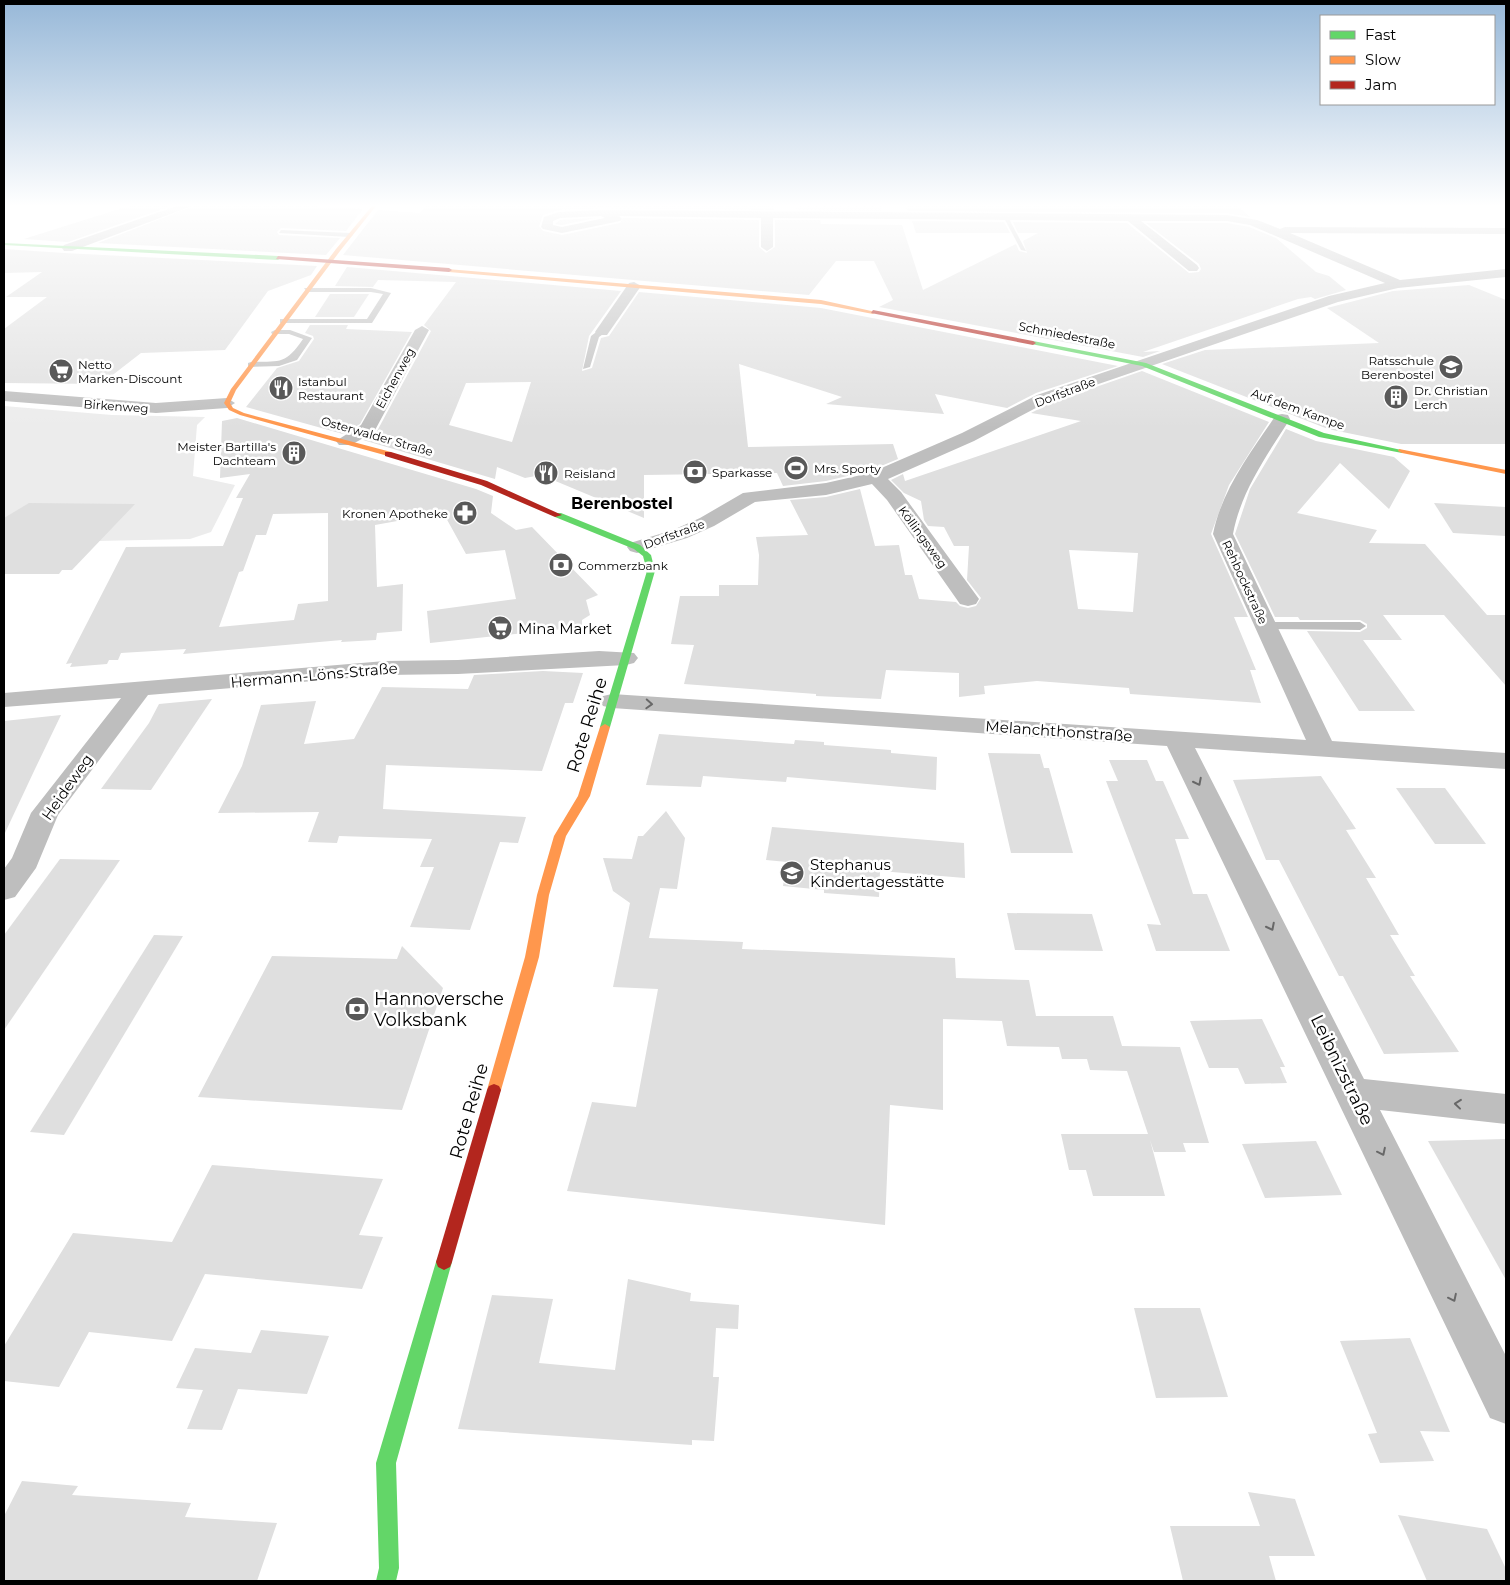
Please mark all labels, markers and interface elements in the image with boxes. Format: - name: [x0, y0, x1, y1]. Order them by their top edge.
- legend: [1320, 15, 1495, 105]
- text: Fast: [1365, 25, 1396, 44]
- text: Slow: [1365, 50, 1401, 69]
- text: Jam: [1364, 75, 1397, 94]
- street label: Schmiedestraße: [1017, 318, 1117, 352]
- street label: Eichenweg: [372, 345, 418, 411]
- place label: Ratsschule Berenbostel: [1361, 353, 1434, 382]
- school or university icon: Ratsschule Berenbostel: [1438, 354, 1464, 380]
- place label: Netto Marken-Discount: [78, 357, 182, 386]
- supermarket icon: Netto Marken-Discount: [48, 358, 74, 384]
- place label: Istanbul Restaurant: [298, 374, 364, 403]
- street label: Dorfstraße: [1033, 374, 1097, 410]
- restaurant icon: Istanbul Restaurant: [268, 375, 294, 401]
- place label: Dr. Christian Lerch: [1414, 383, 1488, 412]
- building icon: Dr. Christian Lerch: [1383, 384, 1409, 410]
- street label: Auf dem Kampe: [1249, 385, 1347, 433]
- street label: Birkenweg: [83, 396, 149, 416]
- street label: Osterwalder Straße: [319, 413, 435, 459]
- place label: Meister Bartilla's Dachteam: [177, 439, 276, 468]
- building icon: Meister Bartilla's Dachteam: [281, 440, 307, 466]
- sports icon: Mrs. Sporty: [783, 455, 809, 481]
- bank icon: Sparkasse: [682, 459, 708, 485]
- restaurant icon: Reisland: [533, 460, 559, 486]
- place label: Mrs. Sporty: [814, 461, 881, 476]
- place label: Sparkasse: [712, 465, 772, 480]
- place label: Reisland: [564, 466, 616, 481]
- district label: Berenbostel: [571, 494, 673, 513]
- pharmacy icon: Kronen Apotheke: [452, 500, 478, 526]
- street label: Köllingsweg: [895, 503, 951, 571]
- place label: Kronen Apotheke: [342, 506, 448, 521]
- street label: Dorfstraße: [641, 516, 707, 552]
- street label: Rehbockstraße: [1219, 538, 1271, 626]
- bank icon: Commerzbank: [548, 552, 574, 578]
- place label: Commerzbank: [578, 558, 669, 573]
- supermarket icon: Mina Market: [487, 615, 513, 641]
- place label: Mina Market: [518, 619, 612, 638]
- street label: Hermann-Löns-Straße: [230, 658, 398, 692]
- street label: Rote Reihe: [562, 675, 612, 775]
- one-way arrow: [646, 699, 654, 710]
- street label: Melanchthonstraße: [985, 716, 1133, 746]
- street label: Heideweg: [37, 750, 97, 824]
- one-way arrow: [1192, 777, 1203, 786]
- place label: Stephanus Kindertagesstätte: [810, 855, 944, 891]
- school or university icon: Stephanus Kindertagesstätte: [779, 860, 805, 886]
- one-way arrow: [1265, 922, 1275, 931]
- place label: Hannoversche Volksbank: [374, 988, 504, 1031]
- bank icon: Hannoversche Volksbank: [344, 996, 370, 1022]
- street label: Leibnizstraße: [1306, 1011, 1378, 1129]
- street label: Rote Reihe: [445, 1060, 493, 1161]
- one-way arrow: [1453, 1099, 1461, 1110]
- one-way arrow: [1376, 1147, 1386, 1156]
- one-way arrow: [1447, 1293, 1457, 1302]

